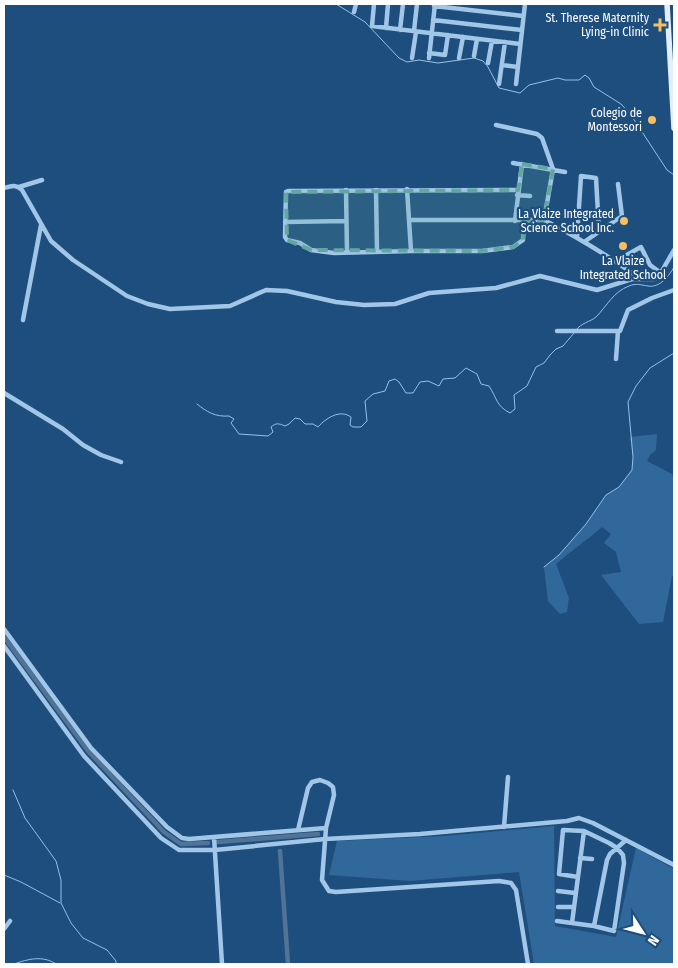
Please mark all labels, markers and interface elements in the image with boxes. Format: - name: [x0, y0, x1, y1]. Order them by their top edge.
- place label: St. Therese Maternity Lying-in Clinic: [545, 11, 650, 39]
- marker: St. Therese Maternity Lying-in Clinic: [653, 18, 667, 32]
- place label: Colegio de Montessori: [588, 106, 642, 134]
- marker: Colegio de Montessori: [646, 114, 658, 126]
- place label: La Vlaize Integrated Science School Inc.: [518, 207, 614, 235]
- marker: La Vlaize Integrated Science School Inc.: [618, 215, 630, 227]
- marker: La Vlaize Integrated School: [617, 240, 629, 252]
- place label: La Vlaize Integrated School: [580, 254, 666, 282]
- north arrow: [618, 908, 668, 958]
- text: N: [644, 932, 662, 949]

